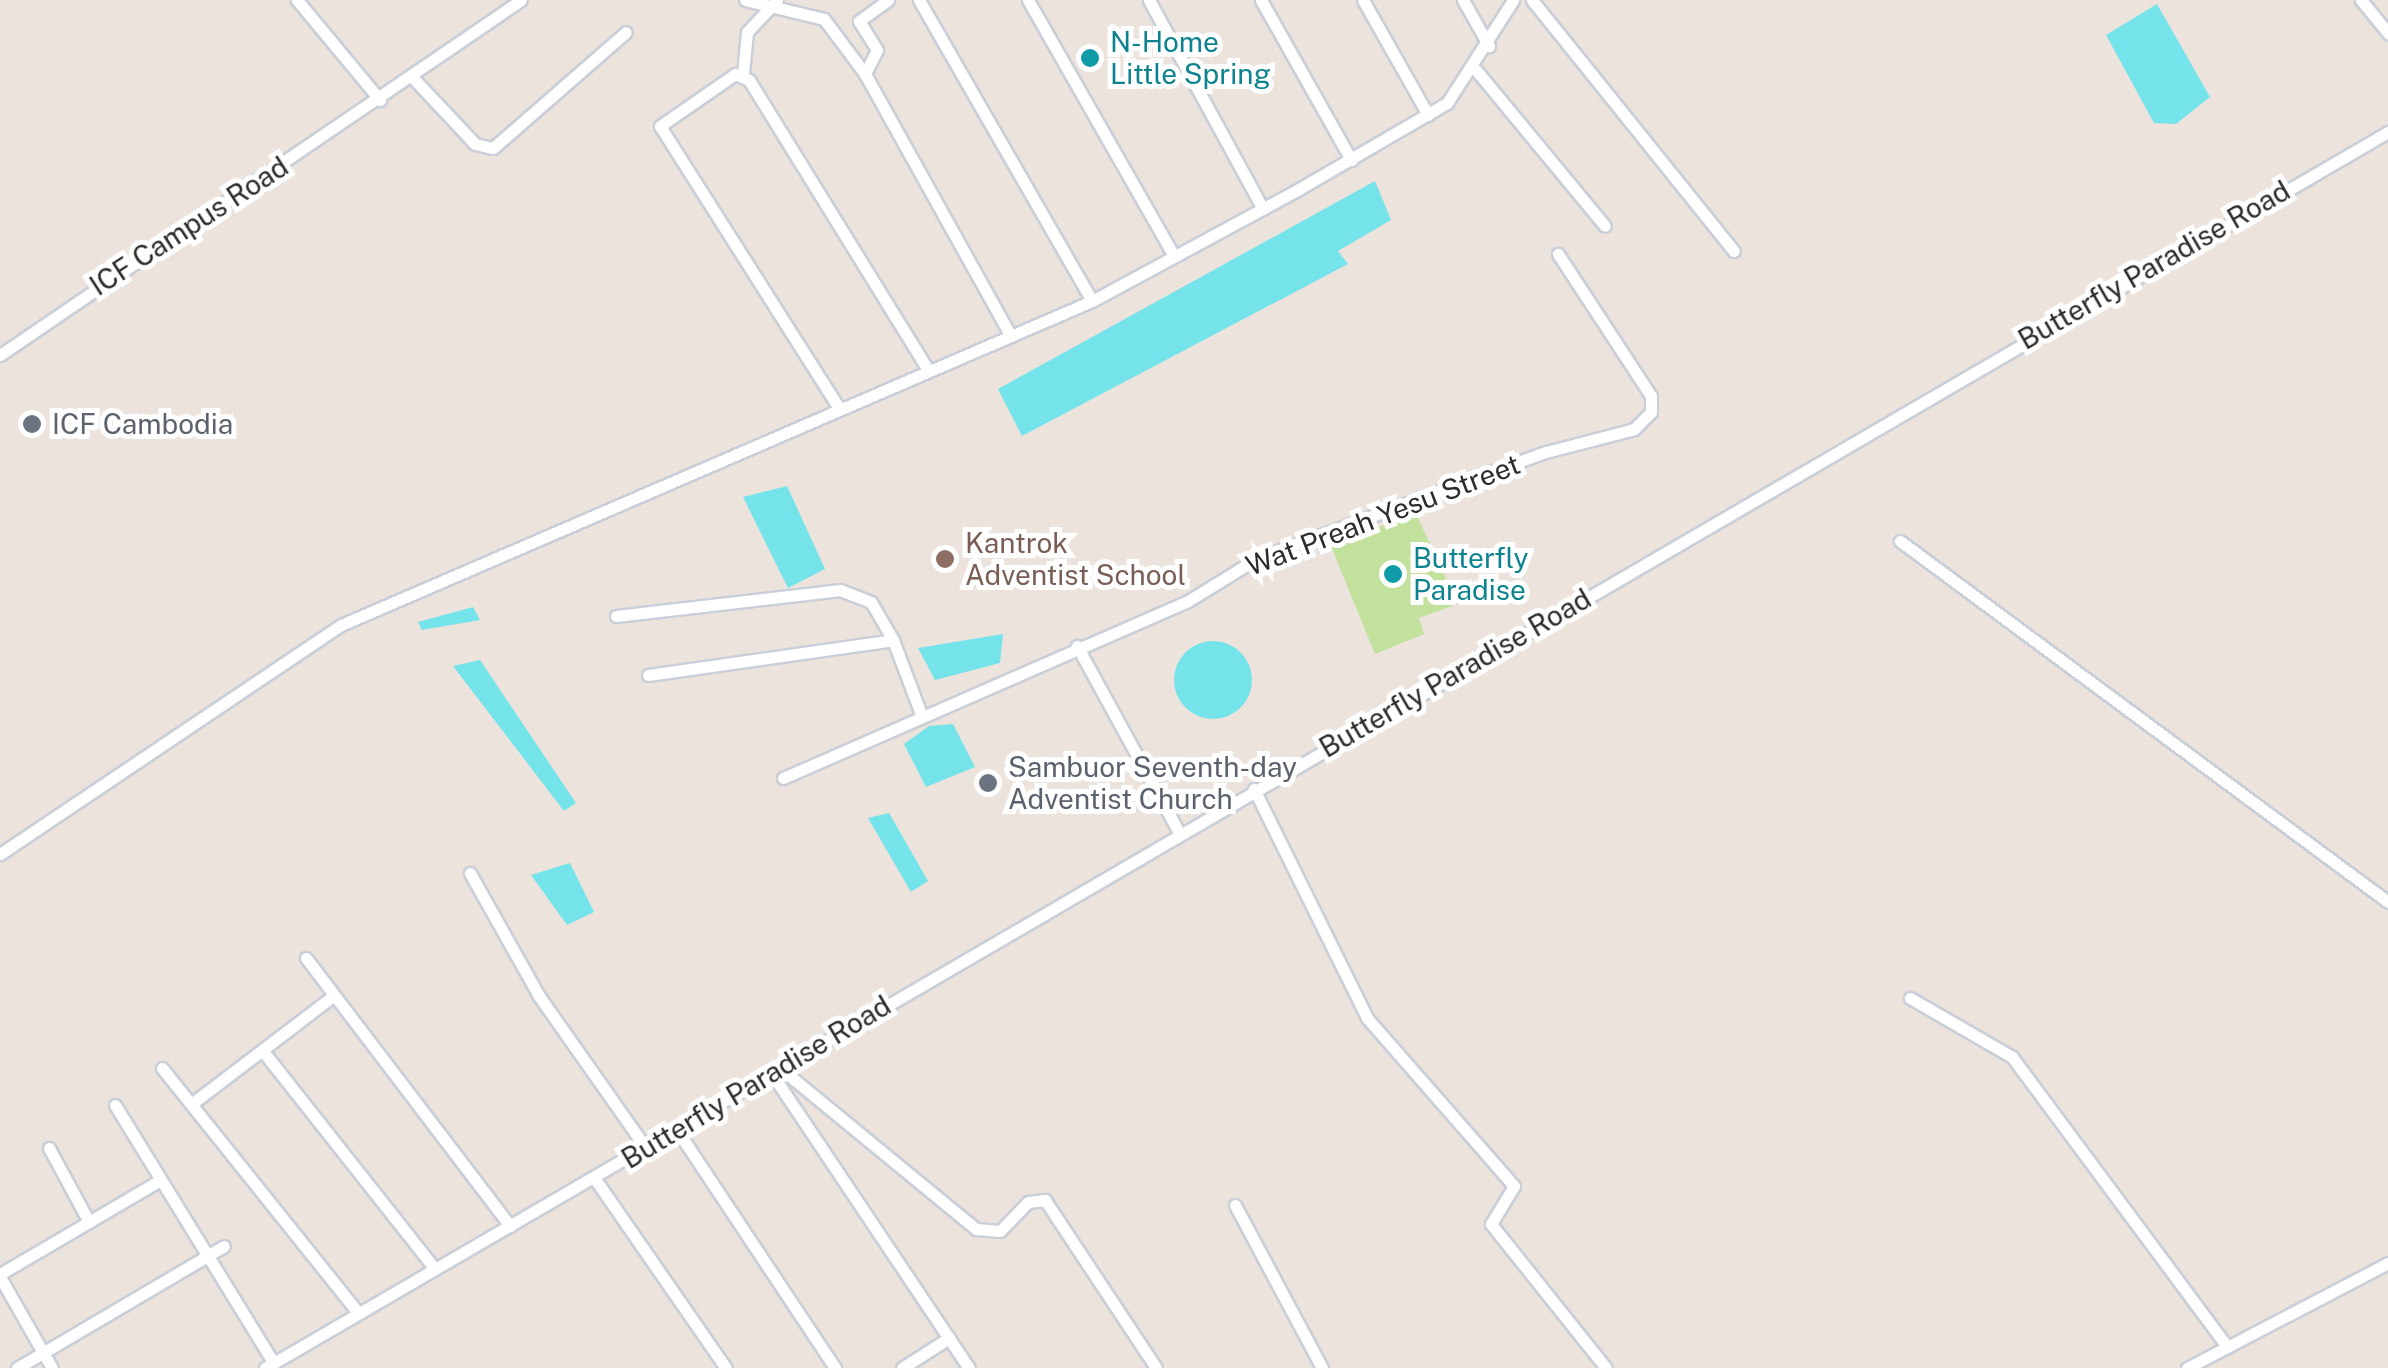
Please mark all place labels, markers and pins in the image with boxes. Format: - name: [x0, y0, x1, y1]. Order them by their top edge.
- place label: N-Home Little Spring: [1110, 25, 1271, 91]
- marker: N-Home Little Spring: [1079, 47, 1101, 69]
- place label: ICF Cambodia: [52, 407, 233, 441]
- marker: ICF Cambodia: [21, 413, 43, 435]
- place label: Kantrok Adventist School: [965, 526, 1186, 592]
- place label: Butterfly Paradise: [1413, 541, 1528, 607]
- marker: Kantrok Adventist School: [934, 548, 956, 570]
- marker: Butterfly Paradise: [1382, 563, 1404, 585]
- place label: Sambuor Seventh-day Adventist Church: [1008, 750, 1297, 816]
- marker: Sambuor Seventh-day Adventist Church: [977, 772, 999, 794]

